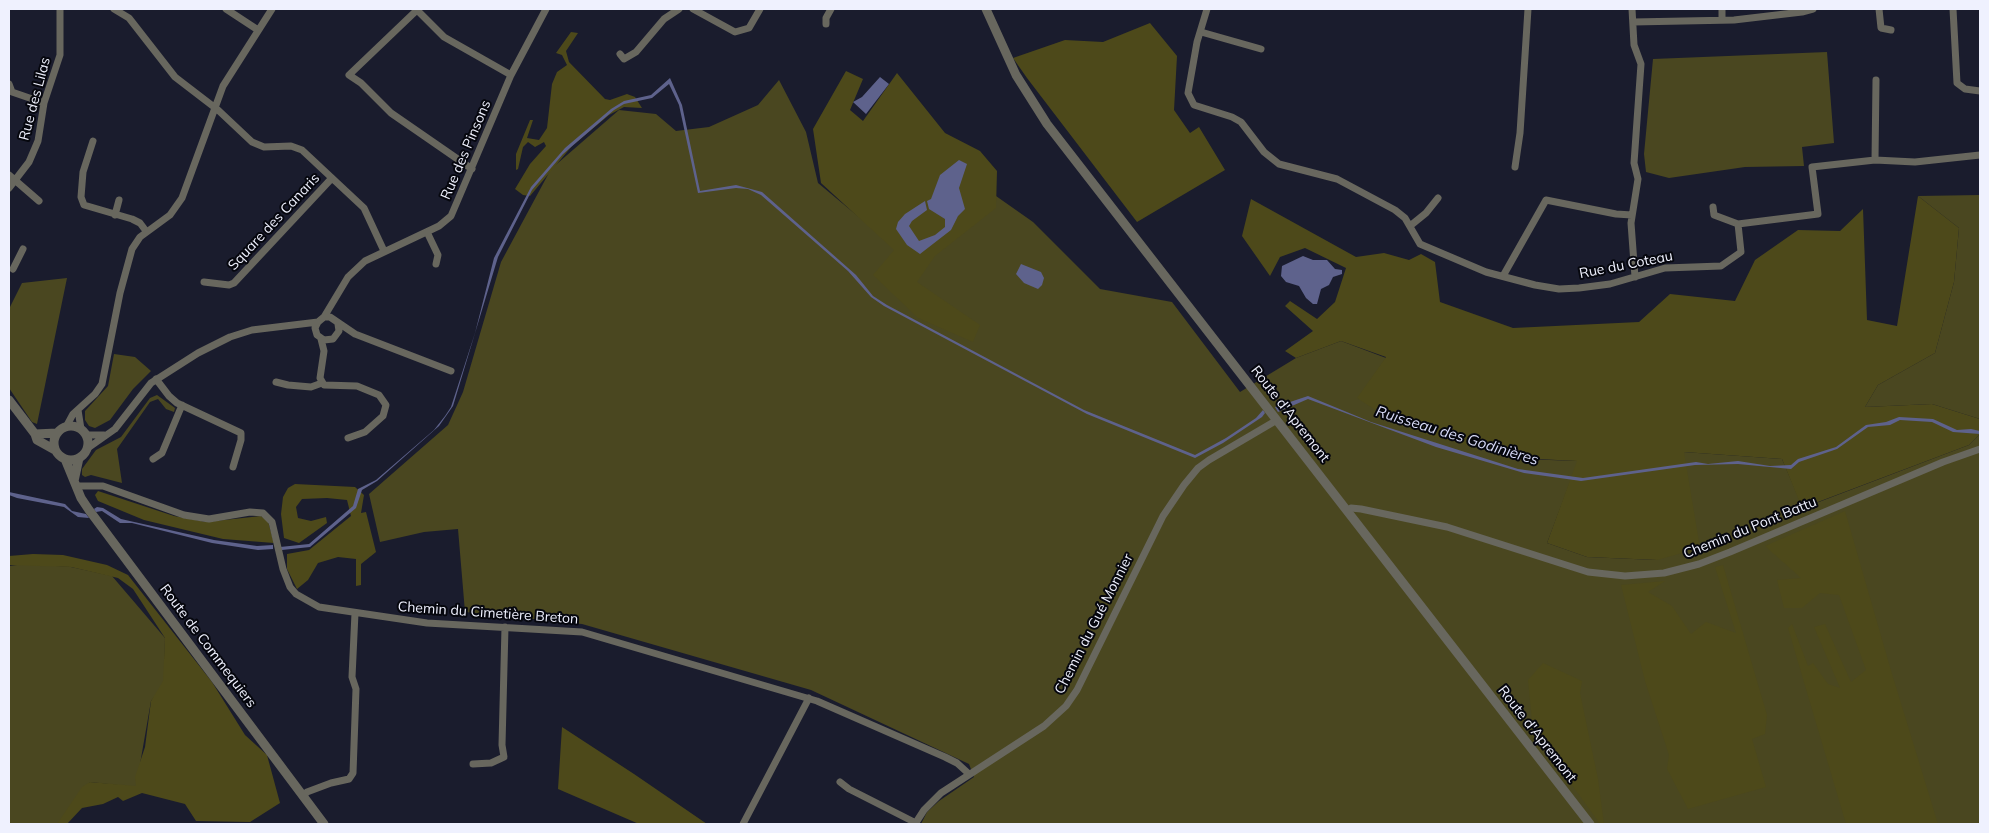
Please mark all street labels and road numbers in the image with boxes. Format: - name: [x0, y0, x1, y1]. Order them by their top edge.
- street label: Rue des Lilas: [16, 56, 54, 142]
- street label: Rue des Pinsons: [437, 98, 495, 202]
- street label: Square des Canaris: [225, 170, 323, 274]
- street label: Rue du Coteau: [1578, 248, 1674, 282]
- street label: Route d'Apremont: [1247, 362, 1333, 466]
- street label: Chemin du Pont Battu: [1681, 494, 1819, 562]
- street label: Chemin du Gué Monnier: [1051, 551, 1137, 697]
- street label: Route de Commequiers: [156, 581, 260, 711]
- street label: Chemin du Cimetière Breton: [397, 598, 579, 628]
- street label: Route d'Apremont: [1494, 682, 1580, 786]

